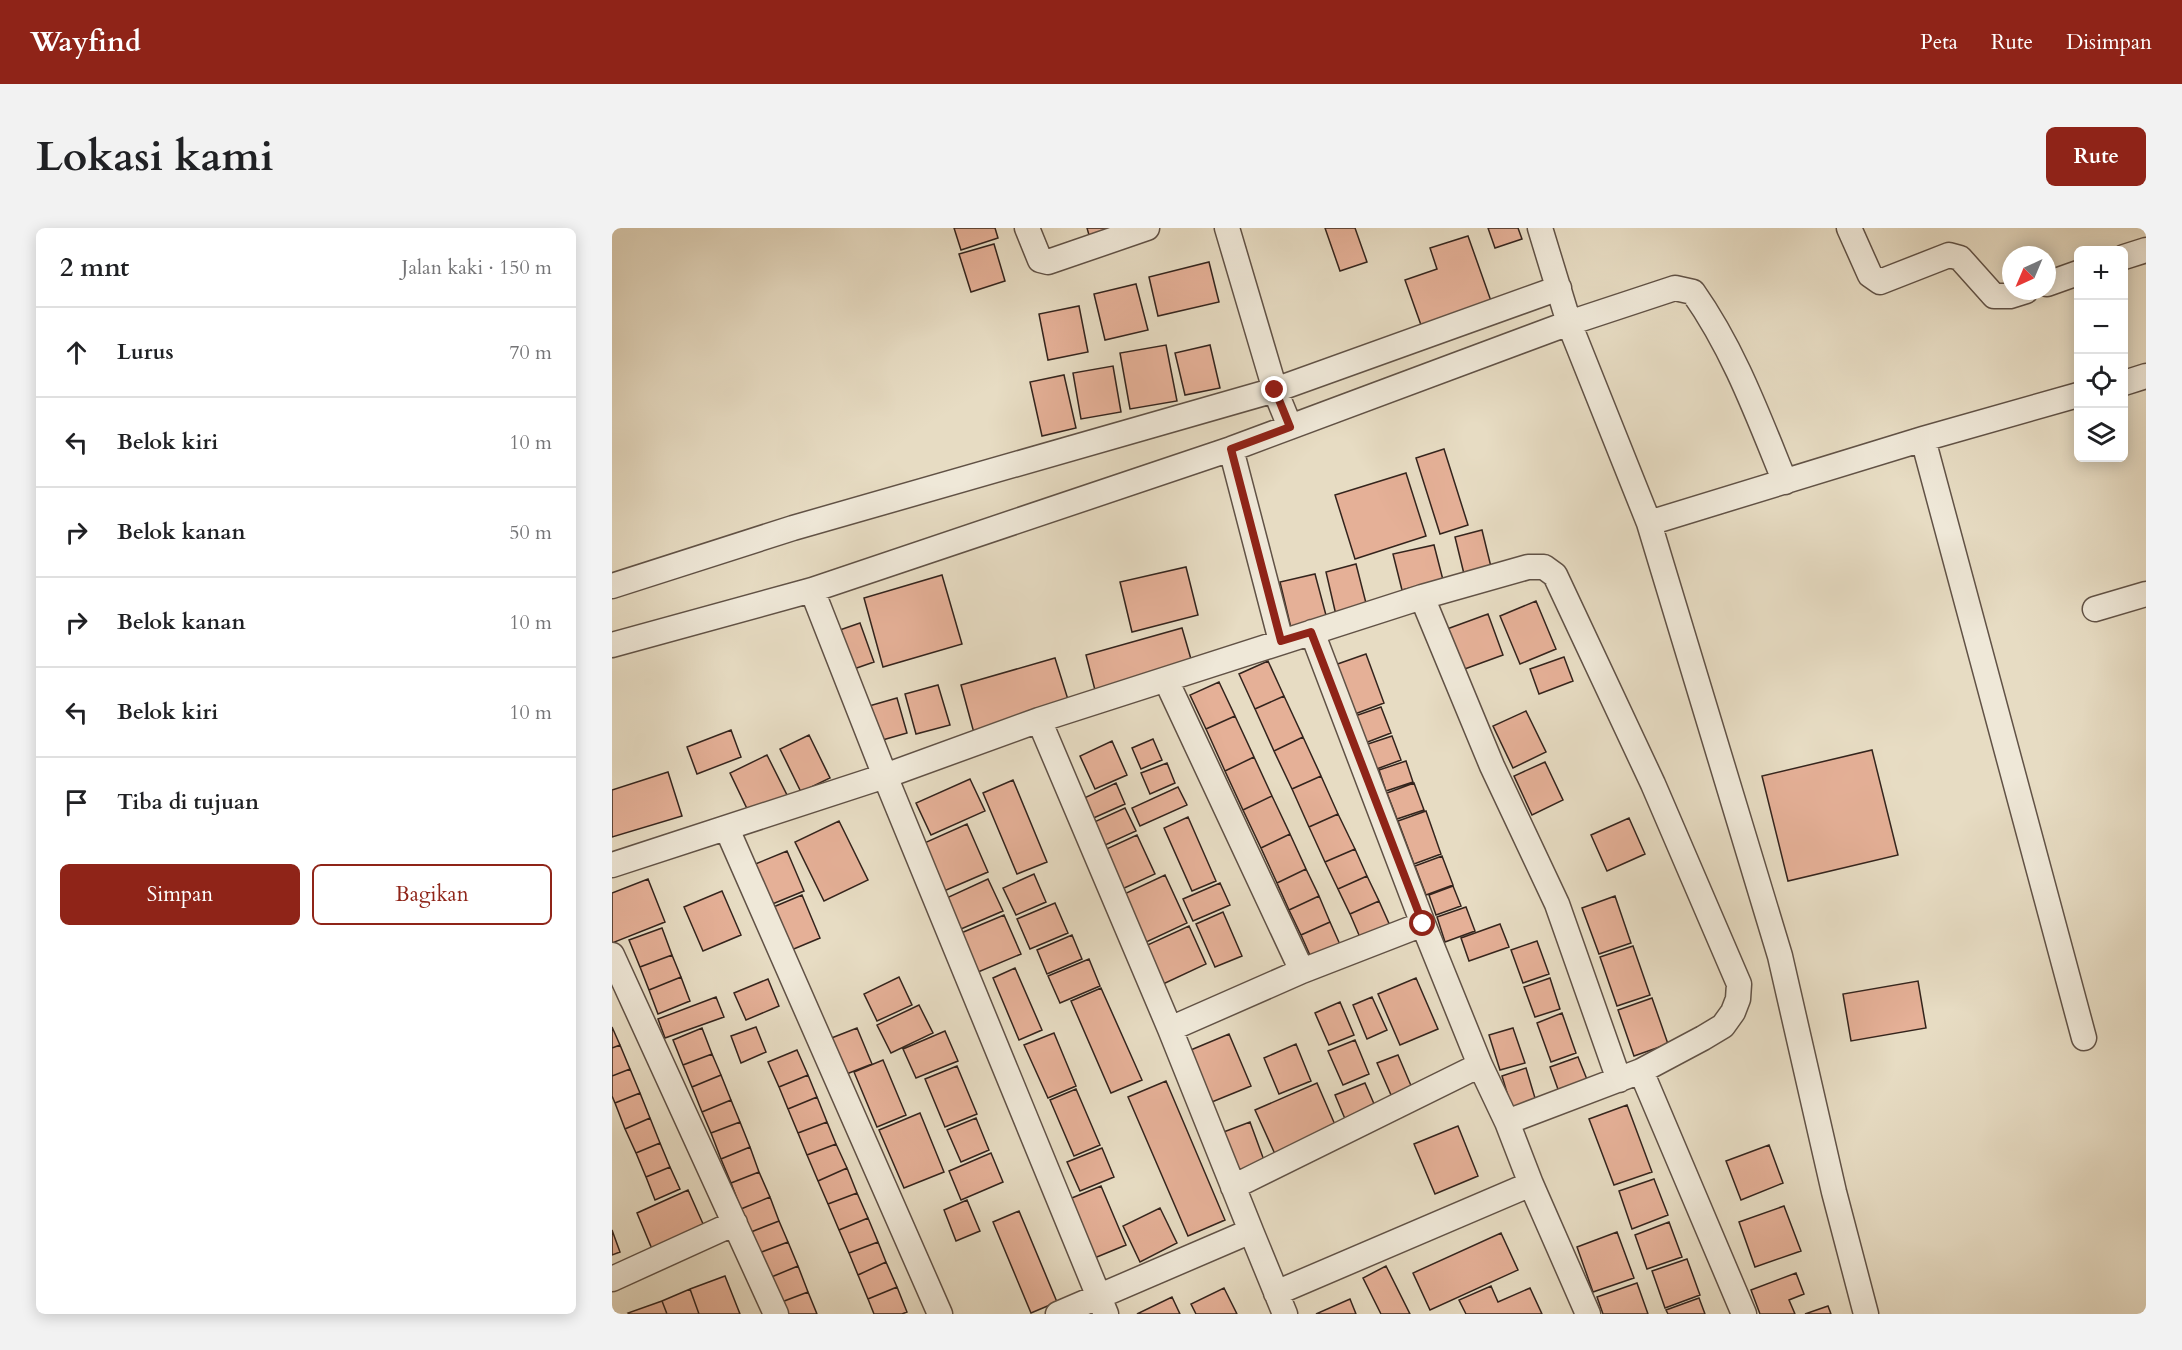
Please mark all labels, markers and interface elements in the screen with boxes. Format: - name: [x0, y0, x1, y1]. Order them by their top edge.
- text: Wayfind: [30, 23, 141, 61]
- text: Peta: [1920, 28, 1958, 57]
- text: Rute: [1991, 28, 2033, 57]
- text: Disimpan: [2066, 28, 2152, 57]
- button: Rute: [2046, 127, 2146, 186]
- text: Lokasi kami: [36, 128, 274, 185]
- north arrow: [2002, 246, 2056, 300]
- map controls: [2074, 246, 2128, 462]
- button: +: [2074, 246, 2128, 300]
- text: 2 mnt: [60, 250, 129, 285]
- text: Jalan kaki · 150 m: [402, 254, 552, 281]
- button: −: [2074, 300, 2128, 354]
- icon: ahead: [60, 336, 93, 369]
- text: Lurus: [117, 337, 174, 367]
- text: 70 m: [509, 339, 552, 366]
- button: locate: [2074, 354, 2128, 408]
- route end: [1261, 376, 1287, 402]
- button: layers: [2074, 408, 2128, 462]
- icon: left: [60, 426, 93, 459]
- text: Belok kiri: [117, 427, 218, 457]
- text: 10 m: [509, 429, 552, 456]
- icon: right: [60, 516, 93, 549]
- text: Belok kanan: [117, 517, 246, 547]
- text: 50 m: [509, 519, 552, 546]
- icon: right: [60, 606, 93, 639]
- text: Belok kanan: [117, 607, 246, 637]
- text: 10 m: [509, 609, 552, 636]
- icon: left: [60, 696, 93, 729]
- text: Belok kiri: [117, 697, 218, 727]
- text: 10 m: [509, 699, 552, 726]
- icon: arrive: [60, 786, 93, 819]
- text: Tiba di tujuan: [117, 787, 259, 817]
- button: Simpan: [60, 864, 300, 925]
- button: Bagikan: [312, 864, 552, 925]
- route start: [1409, 910, 1435, 936]

